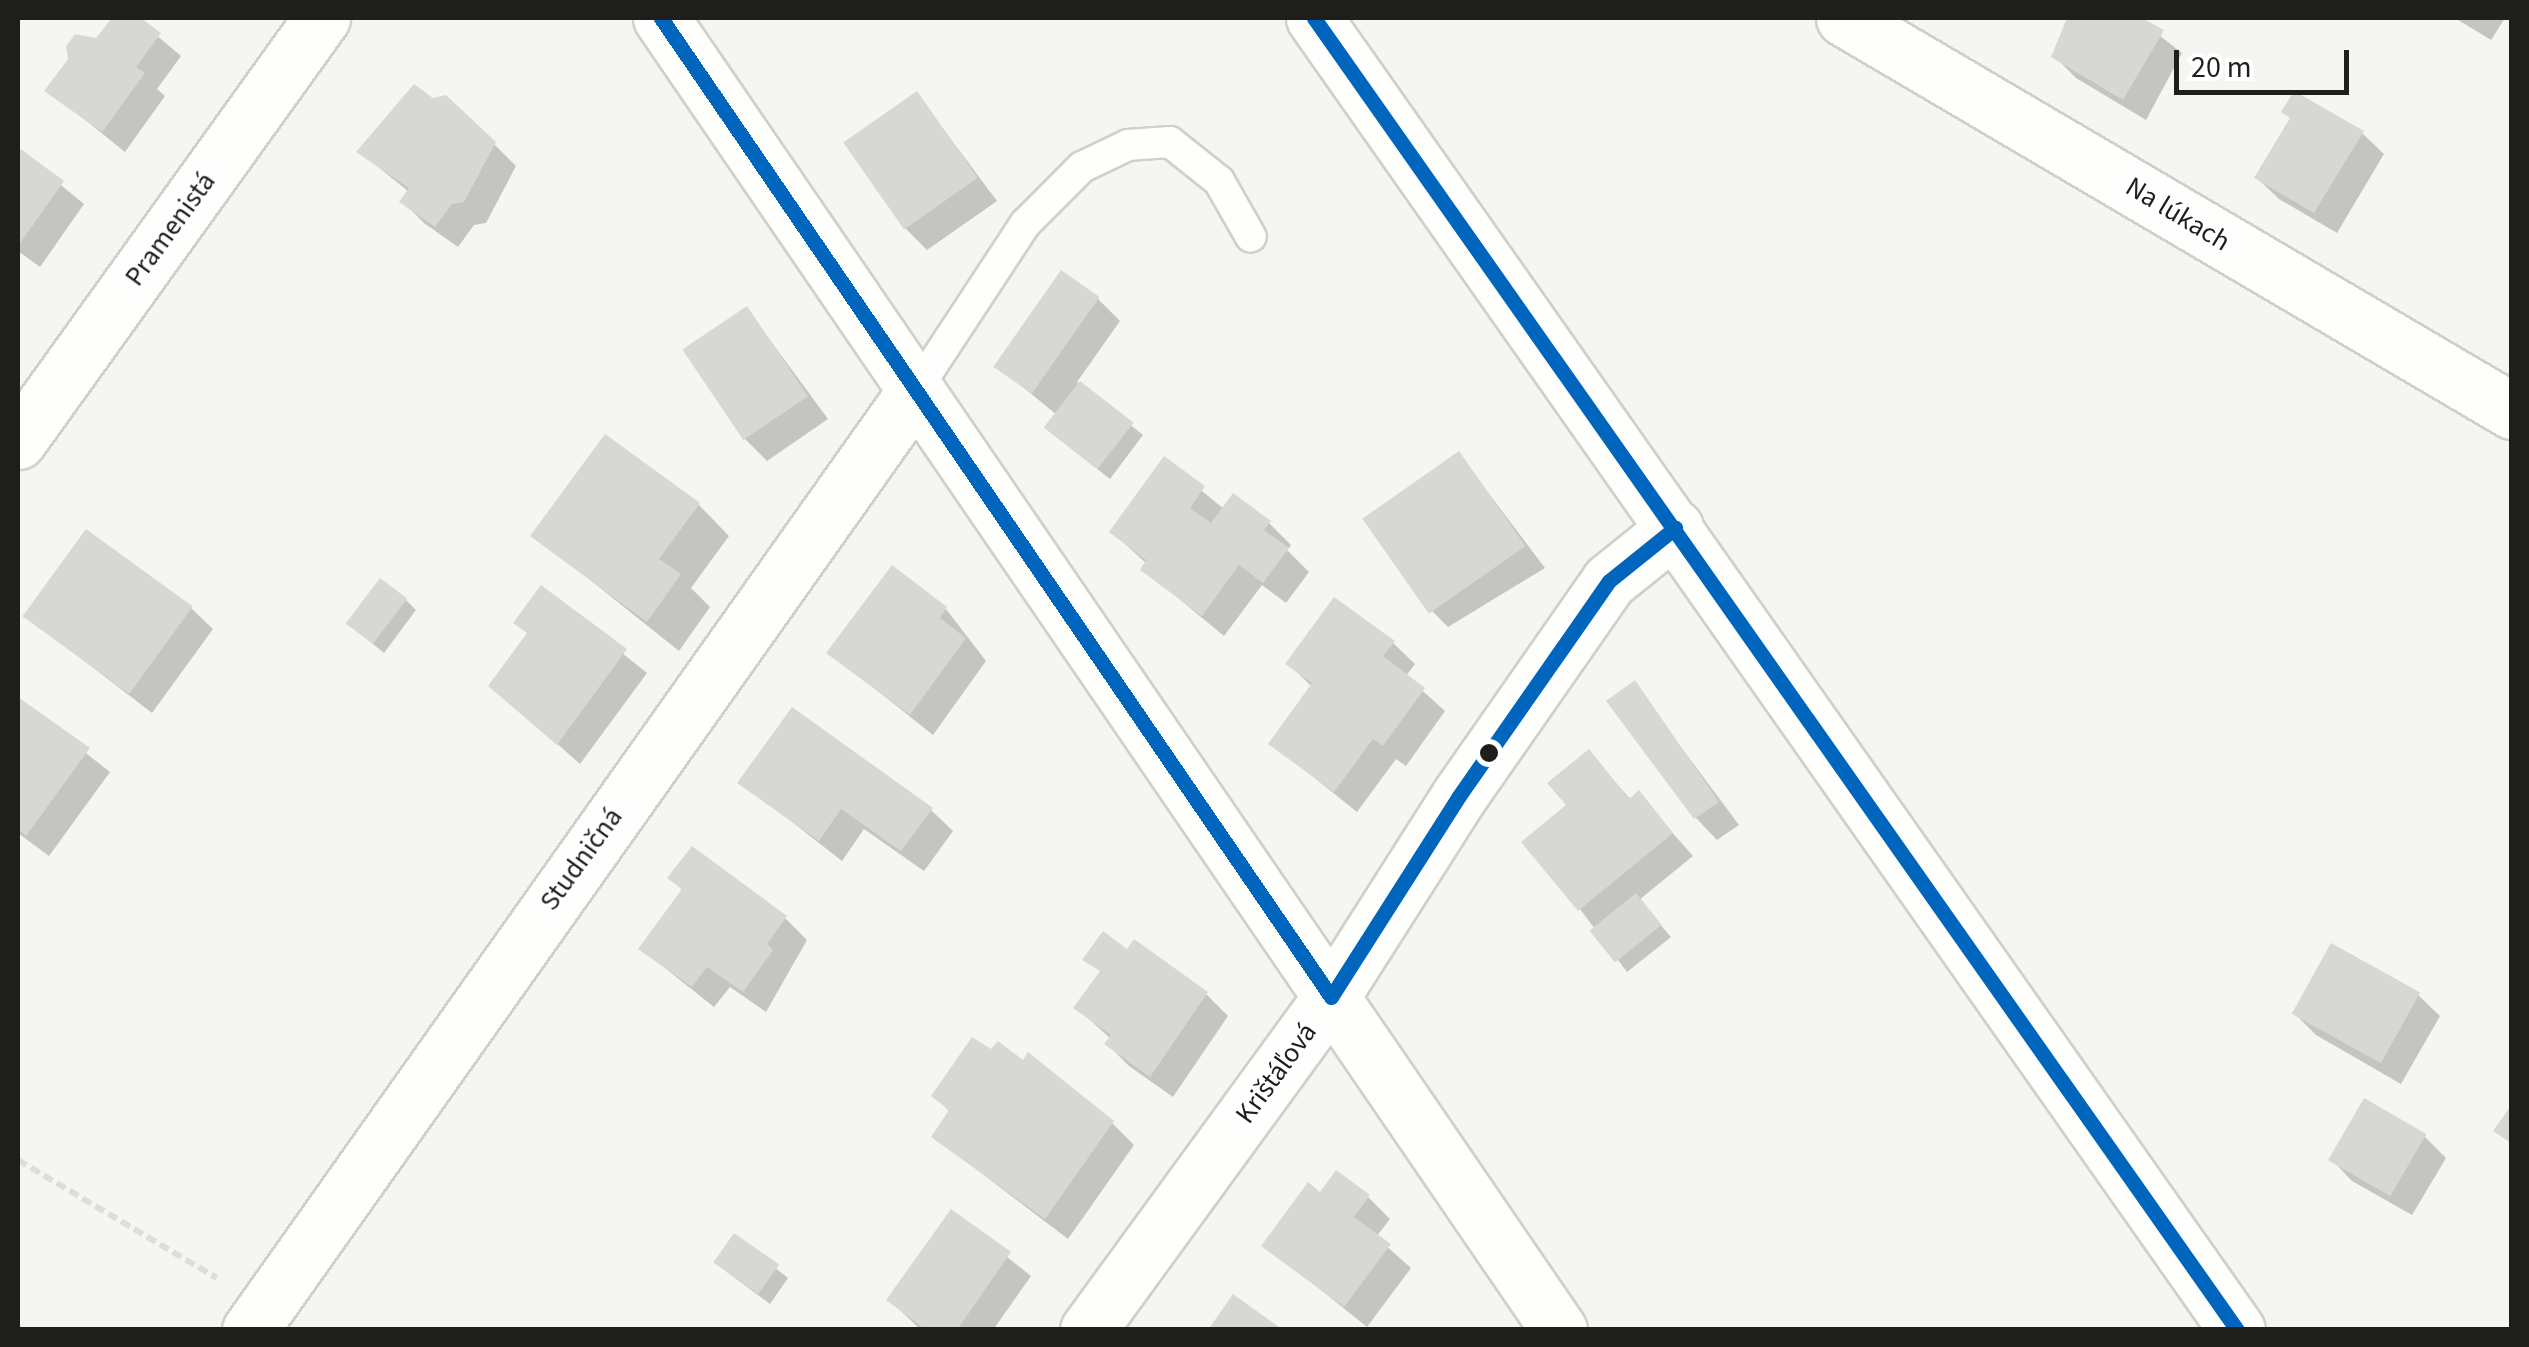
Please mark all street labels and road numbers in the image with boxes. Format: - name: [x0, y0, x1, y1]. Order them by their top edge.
- street label: Pramenistá: [117, 166, 223, 292]
- street label: Na lúkach: [2120, 170, 2236, 258]
- street label: Studničná: [532, 801, 630, 917]
- street label: Krištáľová: [1228, 1016, 1324, 1130]

